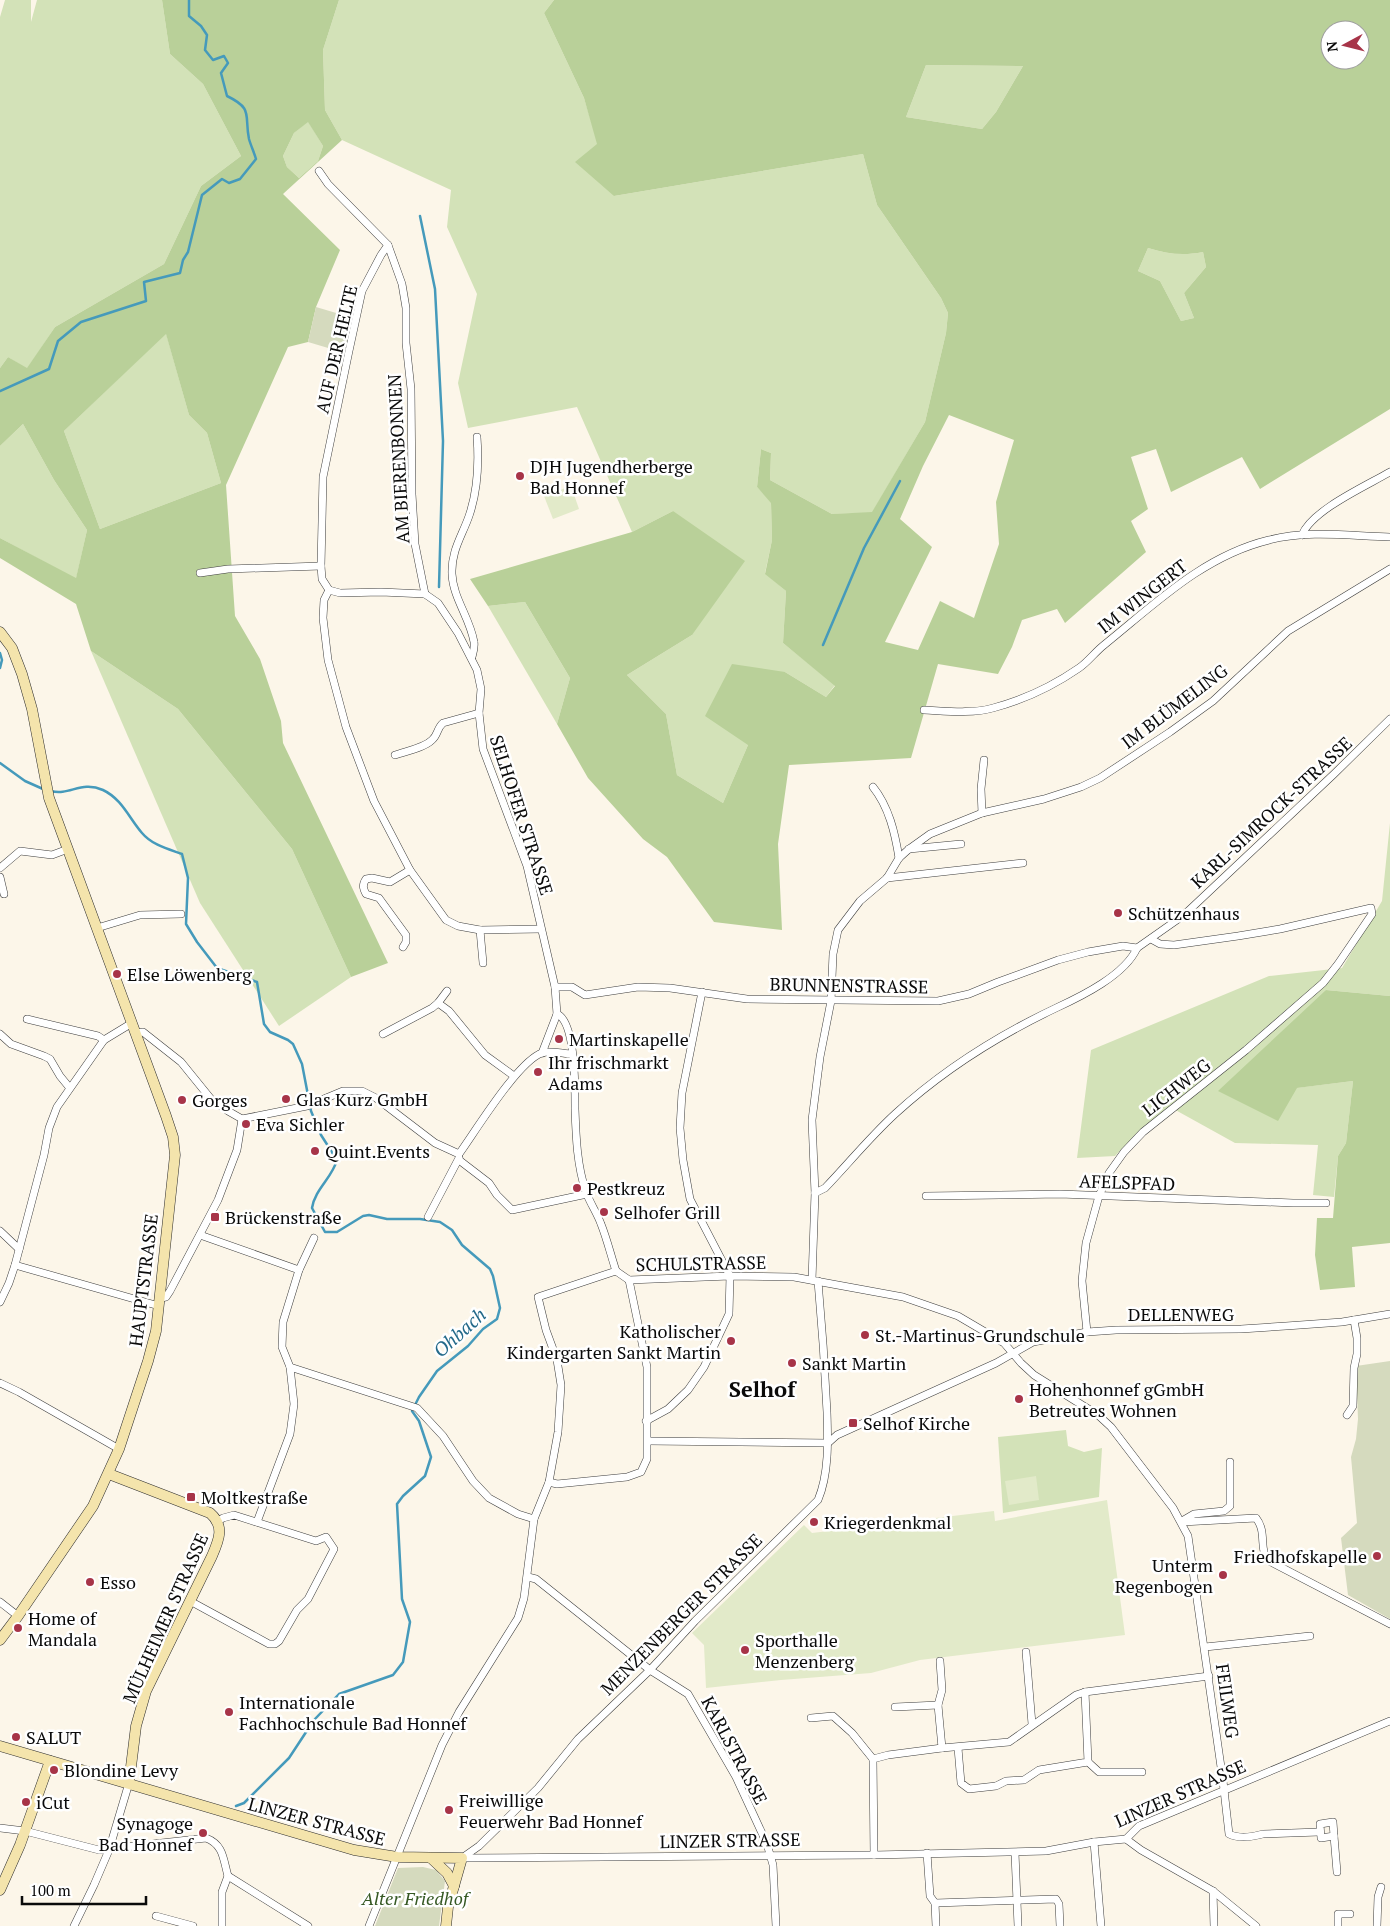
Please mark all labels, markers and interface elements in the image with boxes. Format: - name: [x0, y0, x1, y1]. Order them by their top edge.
- north arrow: [1320, 20, 1370, 70]
- text: N: [1321, 40, 1342, 53]
- street label: AUF DER HELTE: [310, 282, 362, 416]
- street label: AM BIERENBONNEN: [382, 374, 414, 544]
- place label: DJH Jugendherberge Bad Honnef: [530, 454, 693, 499]
- marker: DJH Jugendherberge Bad Honnef: [514, 470, 526, 482]
- street label: IM WINGERT: [1092, 554, 1192, 638]
- street label: IM BLÜMELING: [1116, 658, 1233, 754]
- street label: KARL-SIMROCK-STRASSE: [1185, 731, 1357, 893]
- street label: SELHOFER STRASSE: [485, 732, 559, 898]
- place label: Schützenhaus: [1128, 901, 1240, 925]
- marker: Schützenhaus: [1112, 907, 1124, 919]
- place label: Else Löwenberg: [127, 962, 252, 986]
- marker: Else Löwenberg: [111, 968, 123, 980]
- street label: BRUNNENSTRASSE: [769, 972, 929, 998]
- place label: Martinskapelle: [569, 1027, 689, 1051]
- marker: Martinskapelle: [553, 1033, 565, 1045]
- place label: Ihr frischmarkt Adams: [548, 1050, 669, 1095]
- street label: LICHWEG: [1137, 1052, 1216, 1121]
- marker: Ihr frischmarkt Adams: [532, 1066, 544, 1078]
- place label: Glas Kurz GmbH: [296, 1087, 428, 1111]
- place label: Gorges: [192, 1088, 248, 1112]
- marker: Glas Kurz GmbH: [280, 1093, 292, 1105]
- marker: Gorges: [176, 1094, 188, 1106]
- place label: Eva Sichler: [256, 1112, 345, 1136]
- marker: Eva Sichler: [240, 1118, 252, 1130]
- place label: Quint.Events: [325, 1139, 430, 1163]
- marker: Quint.Events: [309, 1145, 321, 1157]
- street label: AFELSPFAD: [1078, 1168, 1176, 1196]
- place label: Pestkreuz: [587, 1176, 665, 1200]
- marker: Pestkreuz: [571, 1182, 583, 1194]
- place label: Selhofer Grill: [614, 1200, 720, 1224]
- place label: Brückenstraße: [225, 1205, 342, 1229]
- marker: Selhofer Grill: [598, 1206, 610, 1218]
- marker: Brückenstraße: [209, 1211, 221, 1223]
- street label: HAUPTSTRASSE: [123, 1212, 163, 1348]
- street label: SCHULSTRASSE: [635, 1250, 767, 1276]
- water label: Ohbach: [427, 1302, 491, 1362]
- street label: DELLENWEG: [1128, 1302, 1235, 1326]
- place label: Katholischer Kindergarten Sankt Martin: [507, 1319, 721, 1364]
- place label: St.-Martinus-Grundschule: [875, 1323, 1085, 1347]
- marker: St.-Martinus-Grundschule: [859, 1329, 871, 1341]
- marker: Katholischer Kindergarten Sankt Martin: [725, 1335, 737, 1347]
- place label: Sankt Martin: [802, 1351, 906, 1375]
- marker: Sankt Martin: [786, 1357, 798, 1369]
- district label: Selhof: [729, 1374, 797, 1403]
- place label: Hohenhonnef gGmbH Betreutes Wohnen: [1029, 1377, 1204, 1422]
- marker: Hohenhonnef gGmbH Betreutes Wohnen: [1013, 1393, 1025, 1405]
- place label: Selhof Kirche: [863, 1411, 970, 1435]
- marker: Selhof Kirche: [847, 1417, 859, 1429]
- place label: Moltkestraße: [201, 1485, 308, 1509]
- marker: Moltkestraße: [185, 1491, 197, 1503]
- place label: Kriegerdenkmal: [824, 1510, 952, 1534]
- marker: Kriegerdenkmal: [808, 1516, 820, 1528]
- street label: MENZENBERGER STRASSE: [595, 1528, 767, 1700]
- street label: MÜLHEIMER STRASSE: [117, 1529, 213, 1707]
- place label: Friedhofskapelle: [1234, 1544, 1367, 1568]
- marker: Friedhofskapelle: [1371, 1550, 1383, 1562]
- place label: Unterm Regenbogen: [1115, 1553, 1213, 1598]
- marker: Unterm Regenbogen: [1217, 1569, 1229, 1581]
- place label: Esso: [100, 1570, 136, 1594]
- marker: Esso: [84, 1576, 96, 1588]
- place label: Home of Mandala: [28, 1606, 98, 1651]
- marker: Home of Mandala: [12, 1622, 24, 1634]
- place label: Sporthalle Menzenberg: [755, 1628, 854, 1673]
- marker: Sporthalle Menzenberg: [739, 1644, 751, 1656]
- street label: FEILWEG: [1211, 1662, 1245, 1740]
- place label: Internationale Fachhochschule Bad Honnef: [239, 1690, 468, 1735]
- street label: KARLSTRASSE: [696, 1692, 774, 1808]
- marker: Internationale Fachhochschule Bad Honnef: [223, 1706, 235, 1718]
- place label: SALUT: [26, 1725, 81, 1749]
- marker: SALUT: [10, 1731, 22, 1743]
- street label: LINZER STRASSE: [1111, 1753, 1249, 1833]
- place label: Blondine Levy: [64, 1758, 179, 1782]
- marker: Blondine Levy: [48, 1764, 60, 1776]
- place label: Freiwillige Feuerwehr Bad Honnef: [459, 1788, 644, 1833]
- place label: iCut: [36, 1790, 70, 1814]
- street label: LINZER STRASSE: [246, 1791, 388, 1851]
- marker: iCut: [20, 1796, 32, 1808]
- marker: Freiwillige Feuerwehr Bad Honnef: [443, 1804, 455, 1816]
- place label: Synagoge Bad Honnef: [99, 1811, 195, 1856]
- marker: Synagoge Bad Honnef: [197, 1827, 209, 1839]
- street label: LINZER STRASSE: [659, 1827, 801, 1853]
- scale bar: [22, 1874, 146, 1906]
- text: 100 m: [30, 1880, 71, 1900]
- park label: Alter Friedhof: [361, 1886, 472, 1910]

